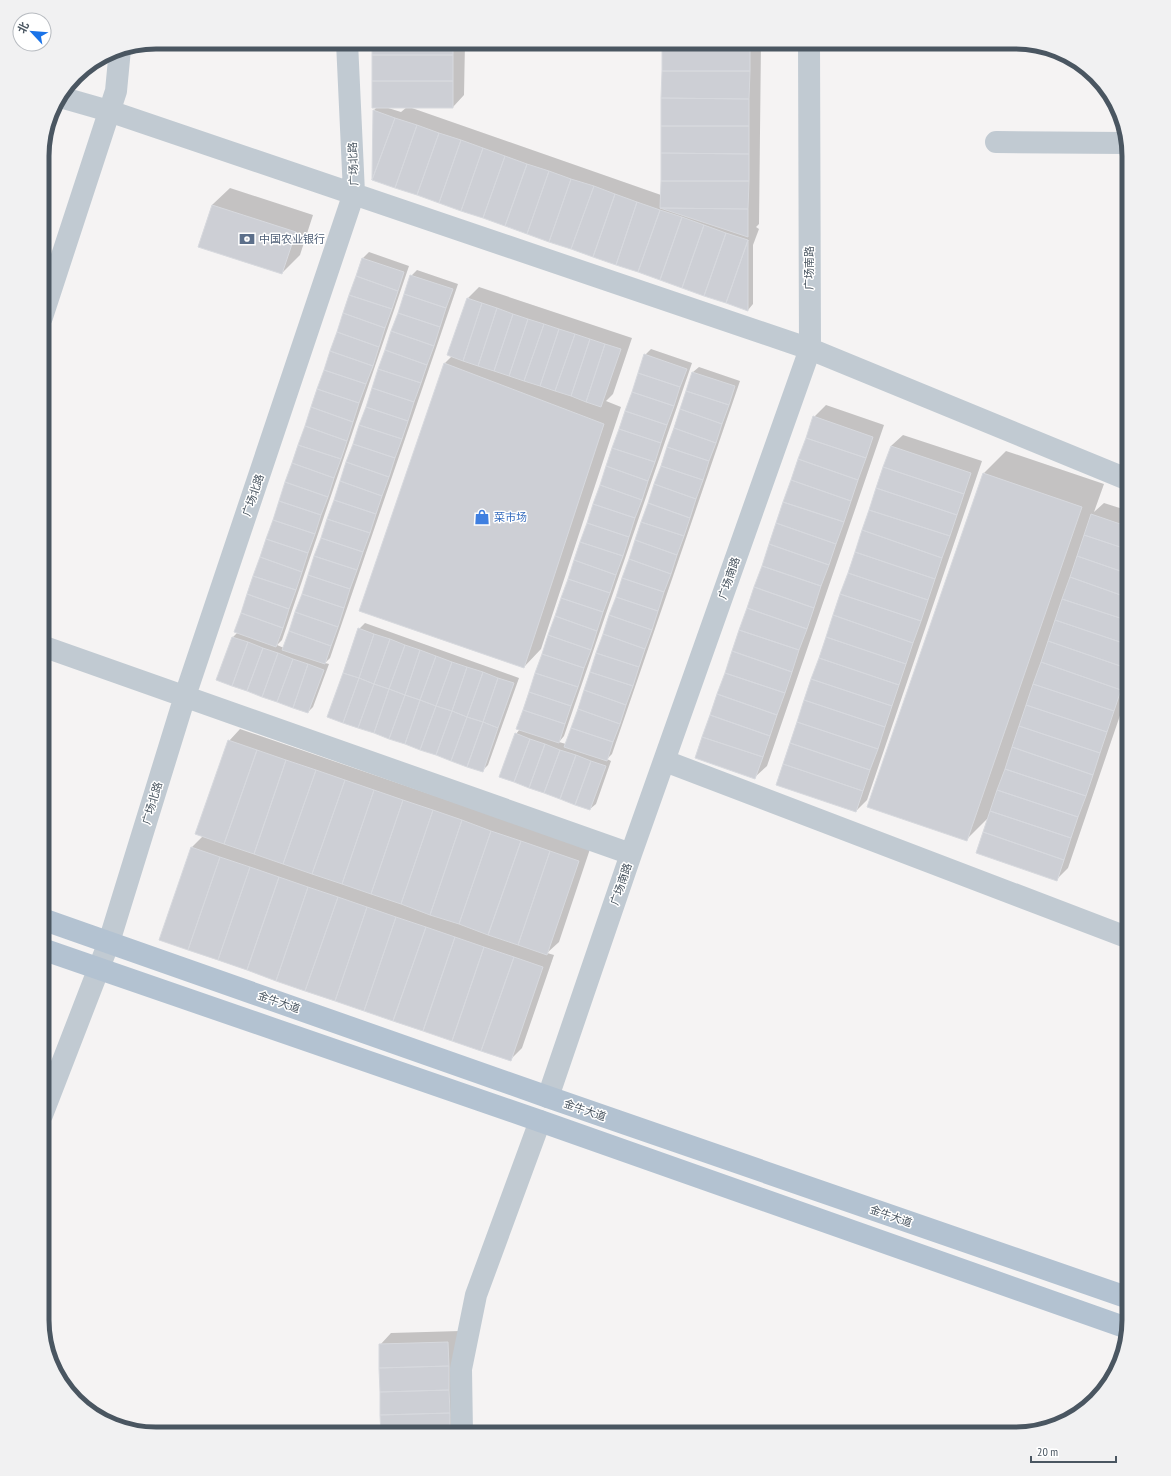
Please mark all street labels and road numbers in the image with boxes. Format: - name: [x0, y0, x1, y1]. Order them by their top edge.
- street label: 广场北路: [345, 142, 361, 186]
- street label: 广场南路: [802, 246, 816, 290]
- street label: 广场北路: [239, 472, 267, 518]
- street label: 广场南路: [715, 555, 743, 601]
- street label: 广场北路: [139, 780, 165, 826]
- street label: 广场南路: [607, 861, 635, 907]
- street label: 金牛大道: [256, 988, 302, 1016]
- street label: 金牛大道: [562, 1096, 608, 1124]
- street label: 金牛大道: [868, 1202, 914, 1230]

